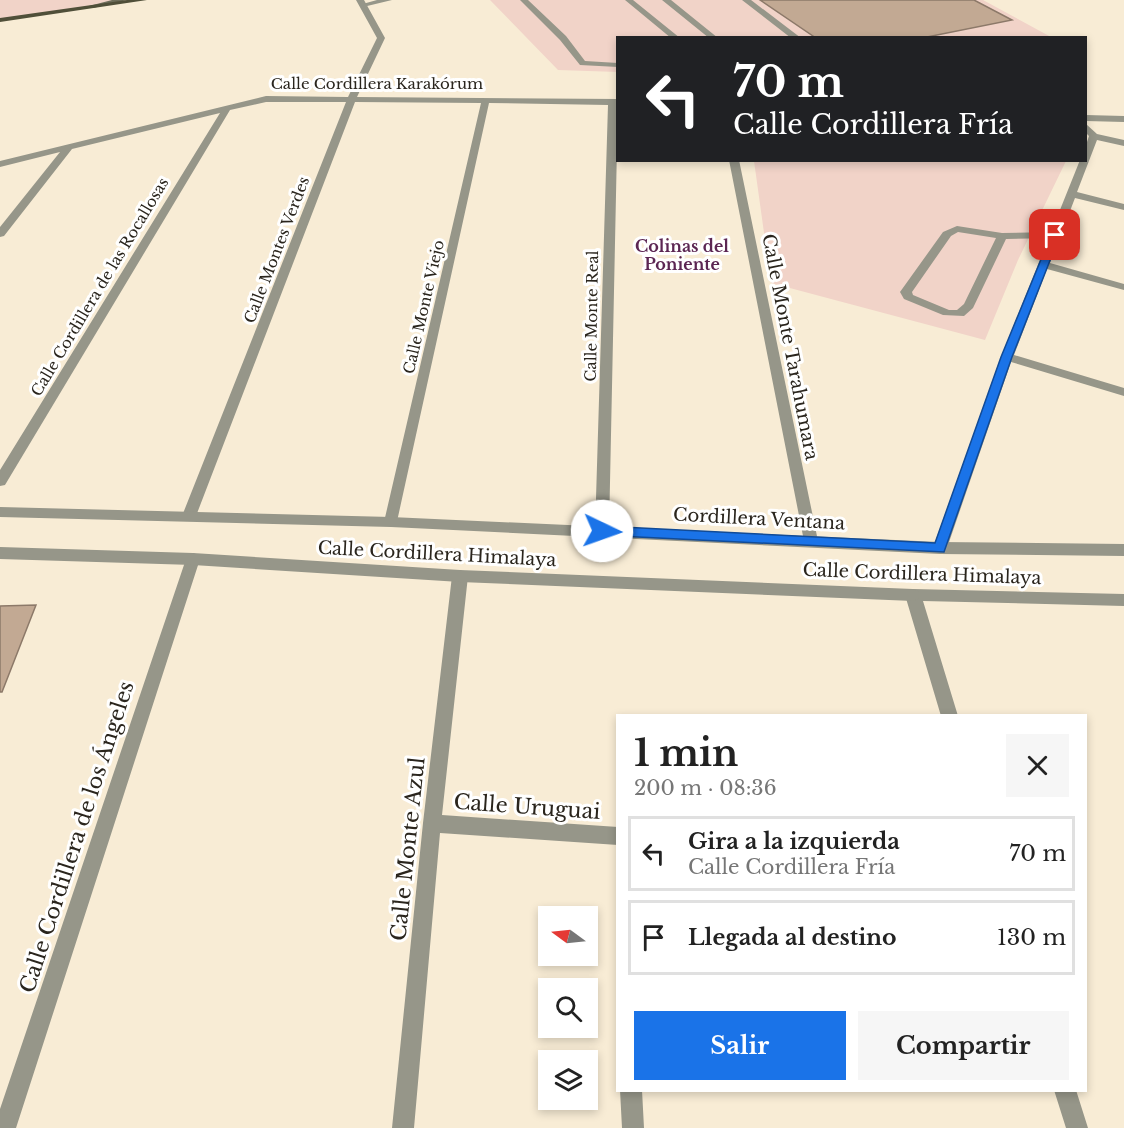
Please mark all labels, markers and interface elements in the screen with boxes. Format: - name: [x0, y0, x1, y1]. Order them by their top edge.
- text: 70 m: [733, 56, 844, 108]
- icon: left: [634, 60, 712, 138]
- street label: Calle Cordillera Karakórum: [271, 74, 483, 93]
- text: Calle Cordillera Fría: [733, 108, 1013, 141]
- street label: Calle Cordillera de las Rocallosas: [27, 174, 173, 399]
- street label: Calle Montes Verdes: [240, 174, 313, 326]
- pin: [1029, 209, 1080, 260]
- icon: arrive: [1038, 218, 1071, 251]
- street label: Calle Monte Tarahumara: [757, 232, 823, 462]
- district label: Colinas del Poniente: [635, 236, 729, 274]
- street label: Calle Monte Viejo: [399, 238, 448, 376]
- street label: Calle Monte Real: [581, 250, 602, 382]
- position arrow: [570, 499, 634, 563]
- street label: Cordillera Ventana: [672, 504, 846, 534]
- street label: Calle Cordillera Himalaya: [317, 537, 557, 571]
- street label: Calle Cordillera Himalaya: [802, 559, 1042, 589]
- street label: Calle Cordillera de los Ángeles: [14, 678, 140, 996]
- text: 1 min: [634, 731, 738, 776]
- button: close: [1006, 734, 1069, 797]
- street label: Calle Monte Azul: [385, 756, 431, 942]
- text: 200 m · 08:36: [634, 776, 777, 800]
- street label: Calle Uruguai: [453, 789, 601, 825]
- text: Gira a la izquierda: [688, 828, 900, 855]
- icon: left: [637, 837, 670, 870]
- text: 70 m: [1009, 840, 1066, 867]
- text: Calle Cordillera Fría: [688, 855, 895, 879]
- north arrow: [538, 906, 598, 966]
- map controls: [538, 906, 598, 1110]
- icon: arrive: [637, 921, 670, 954]
- text: Llegada al destino: [688, 924, 897, 951]
- text: 130 m: [997, 924, 1066, 951]
- button: search: [538, 978, 598, 1038]
- button: Salir: [634, 1011, 846, 1080]
- button: Compartir: [858, 1011, 1069, 1080]
- button: layers: [538, 1050, 598, 1110]

